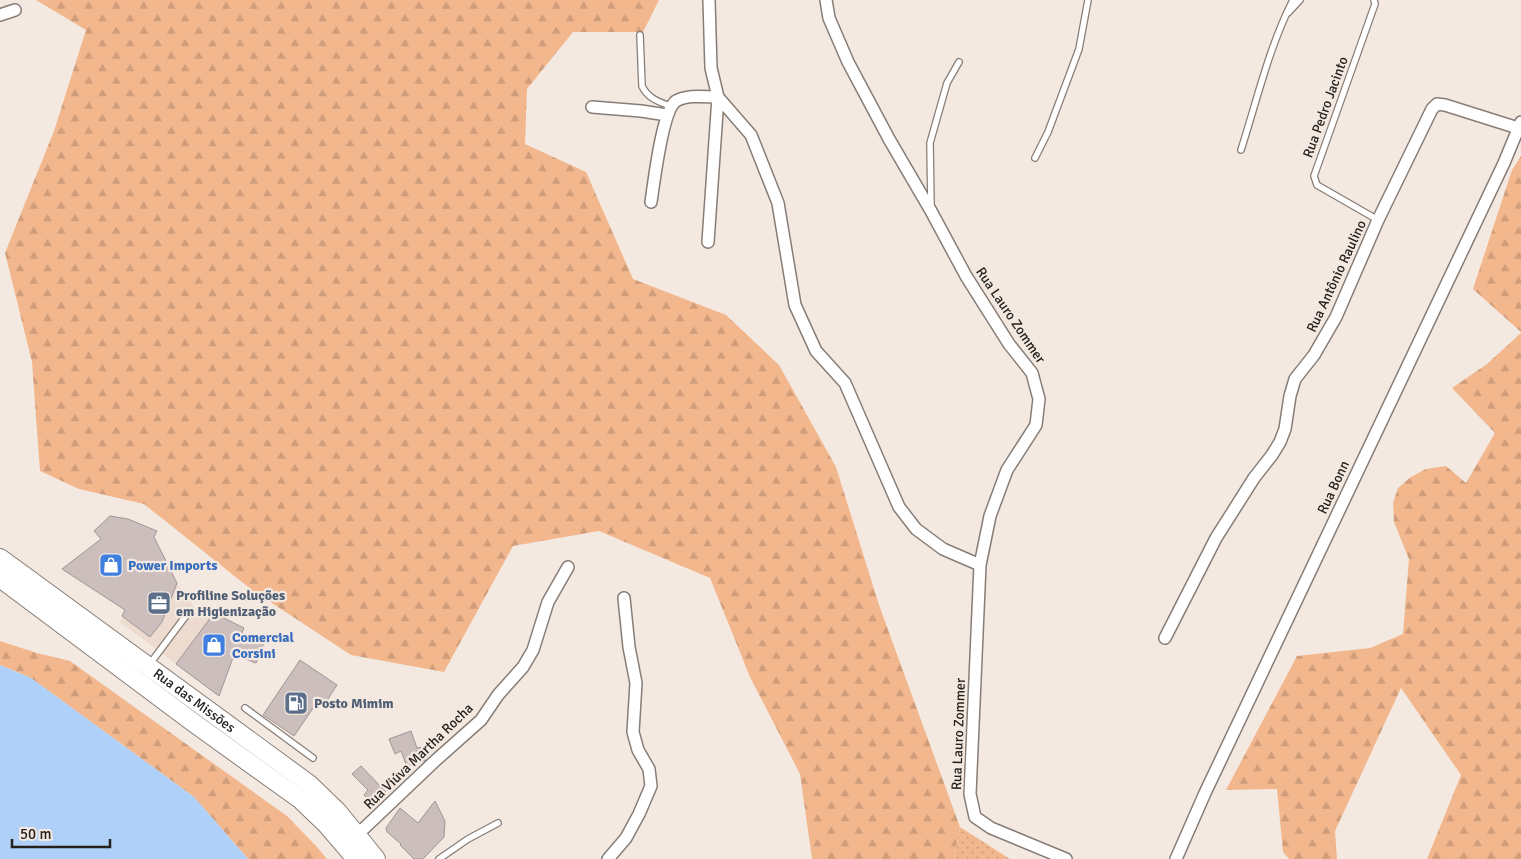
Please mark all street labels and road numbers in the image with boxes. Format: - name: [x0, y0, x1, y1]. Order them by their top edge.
- street label: Rua Pedro Jacinto: [1299, 54, 1352, 160]
- street label: Rua Antônio Raulino: [1303, 217, 1370, 335]
- street label: Rua Lauro Zommer: [972, 264, 1050, 367]
- street label: Rua Bonn: [1314, 458, 1353, 517]
- street label: Rua das Missões: [150, 665, 239, 736]
- street label: Rua Lauro Zommer: [948, 677, 969, 790]
- street label: Rua Viúva Martha Rocha: [360, 700, 477, 813]

